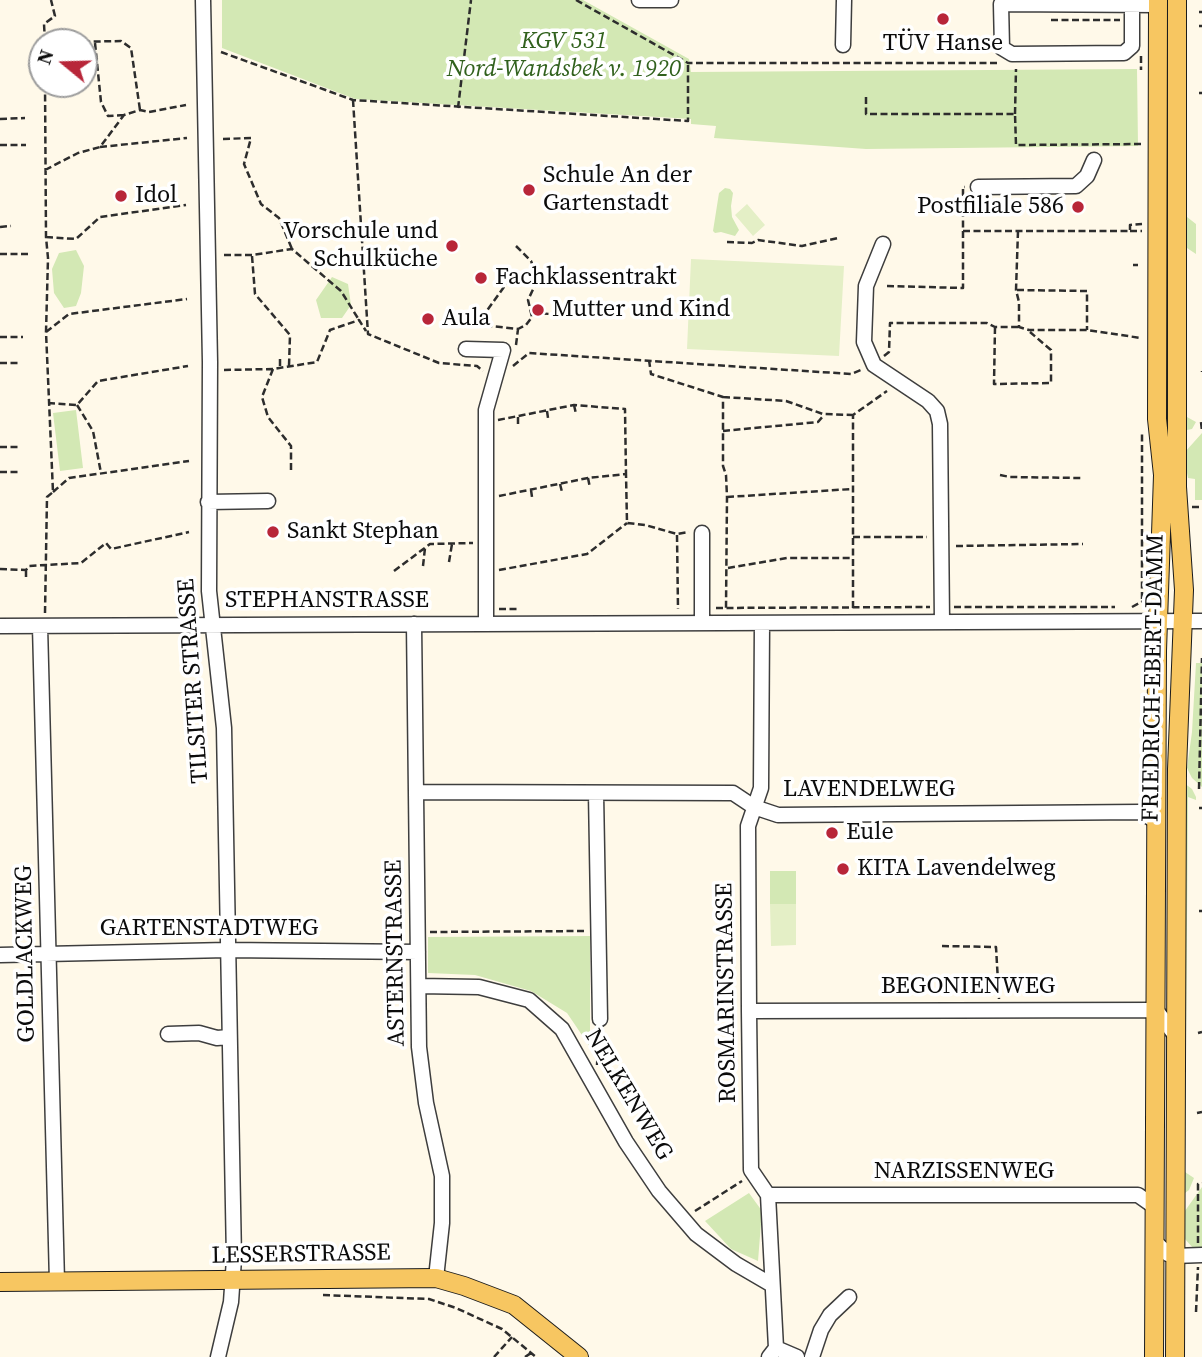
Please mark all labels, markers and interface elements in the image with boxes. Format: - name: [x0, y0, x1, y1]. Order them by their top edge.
- marker: TÜV Hanse: [935, 11, 951, 27]
- north arrow: [28, 28, 98, 98]
- park label: KGV 531 Nord-Wandsbek v. 1920: [447, 28, 681, 84]
- place label: TÜV Hanse: [883, 30, 1003, 58]
- text: N: [30, 46, 60, 68]
- place label: Schule An der Gartenstadt: [543, 162, 692, 218]
- place label: Idol: [135, 182, 177, 210]
- marker: Schule An der Gartenstadt: [521, 182, 537, 198]
- marker: Idol: [113, 188, 129, 204]
- place label: Postfiliale 586: [917, 193, 1064, 221]
- marker: Postfiliale 586: [1070, 199, 1086, 215]
- place label: Vorschule und Schulküche: [283, 218, 438, 274]
- marker: Vorschule und Schulküche: [444, 238, 460, 254]
- place label: Fachklassentrakt: [495, 264, 677, 292]
- marker: Fachklassentrakt: [473, 270, 489, 286]
- place label: Mutter und Kind: [552, 296, 730, 324]
- marker: Mutter und Kind: [530, 302, 546, 318]
- place label: Aula: [442, 305, 491, 333]
- marker: Aula: [420, 311, 436, 327]
- place label: Sankt Stephan: [287, 518, 439, 546]
- marker: Sankt Stephan: [265, 524, 281, 540]
- street label: FRIEDRICH-EBERT-DAMM: [1137, 534, 1171, 822]
- street label: TILSITER STRASSE: [172, 578, 216, 784]
- street label: STEPHANSTRASSE: [225, 587, 429, 615]
- street label: LAVENDELWEG: [783, 776, 955, 804]
- place label: Eule: [846, 819, 894, 847]
- marker: Eule: [824, 825, 840, 841]
- place label: KITA Lavendelweg: [857, 855, 1056, 883]
- street label: ASTERNSTRASSE: [380, 859, 412, 1047]
- marker: KITA Lavendelweg: [835, 861, 851, 877]
- street label: GOLDLACKWEG: [10, 865, 42, 1043]
- street label: ROSMARINSTRASSE: [711, 883, 743, 1103]
- street label: GARTENSTADTWEG: [100, 915, 318, 943]
- street label: BEGONIENWEG: [881, 973, 1055, 1001]
- street label: NELKENWEG: [578, 1024, 678, 1166]
- street label: NARZISSENWEG: [874, 1158, 1054, 1186]
- street label: LESSERSTRASSE: [211, 1239, 391, 1271]

